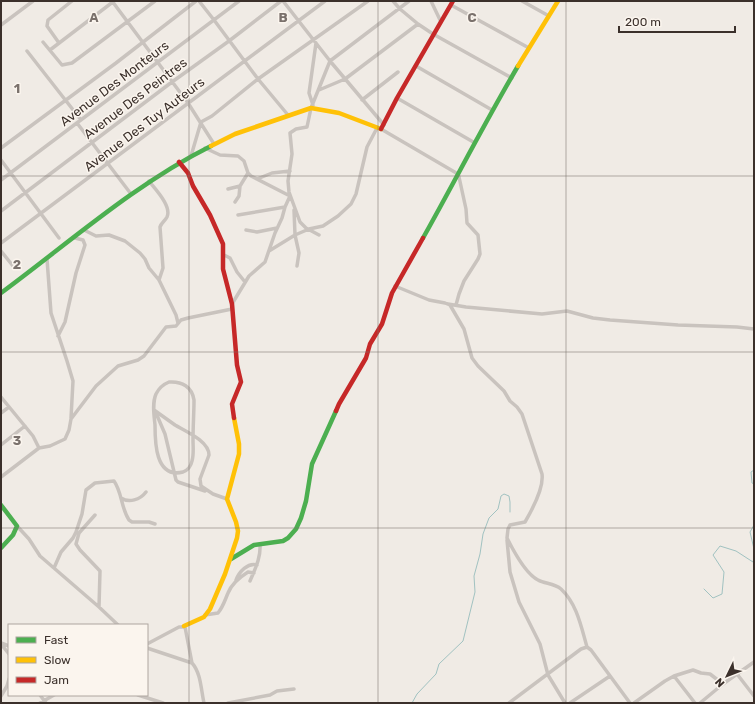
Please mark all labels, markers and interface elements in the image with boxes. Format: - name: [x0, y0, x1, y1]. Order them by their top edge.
- scale bar: [619, 8, 735, 34]
- text: A: [89, 10, 99, 25]
- text: B: [278, 10, 288, 25]
- text: C: [467, 10, 477, 25]
- text: 200 m: [625, 15, 661, 29]
- street label: Avenue Des Monteurs: [57, 37, 172, 129]
- street label: Avenue Des Peintres: [81, 55, 190, 142]
- street label: Avenue Des Tuy Auteurs: [81, 74, 208, 175]
- text: 1: [14, 81, 20, 96]
- text: 2: [13, 257, 21, 272]
- text: 3: [13, 433, 22, 448]
- legend: [8, 624, 148, 696]
- text: Fast: [44, 633, 68, 647]
- text: Slow: [44, 653, 71, 667]
- north arrow: [707, 656, 747, 696]
- text: Jam: [44, 673, 69, 687]
- text: N: [713, 675, 728, 690]

